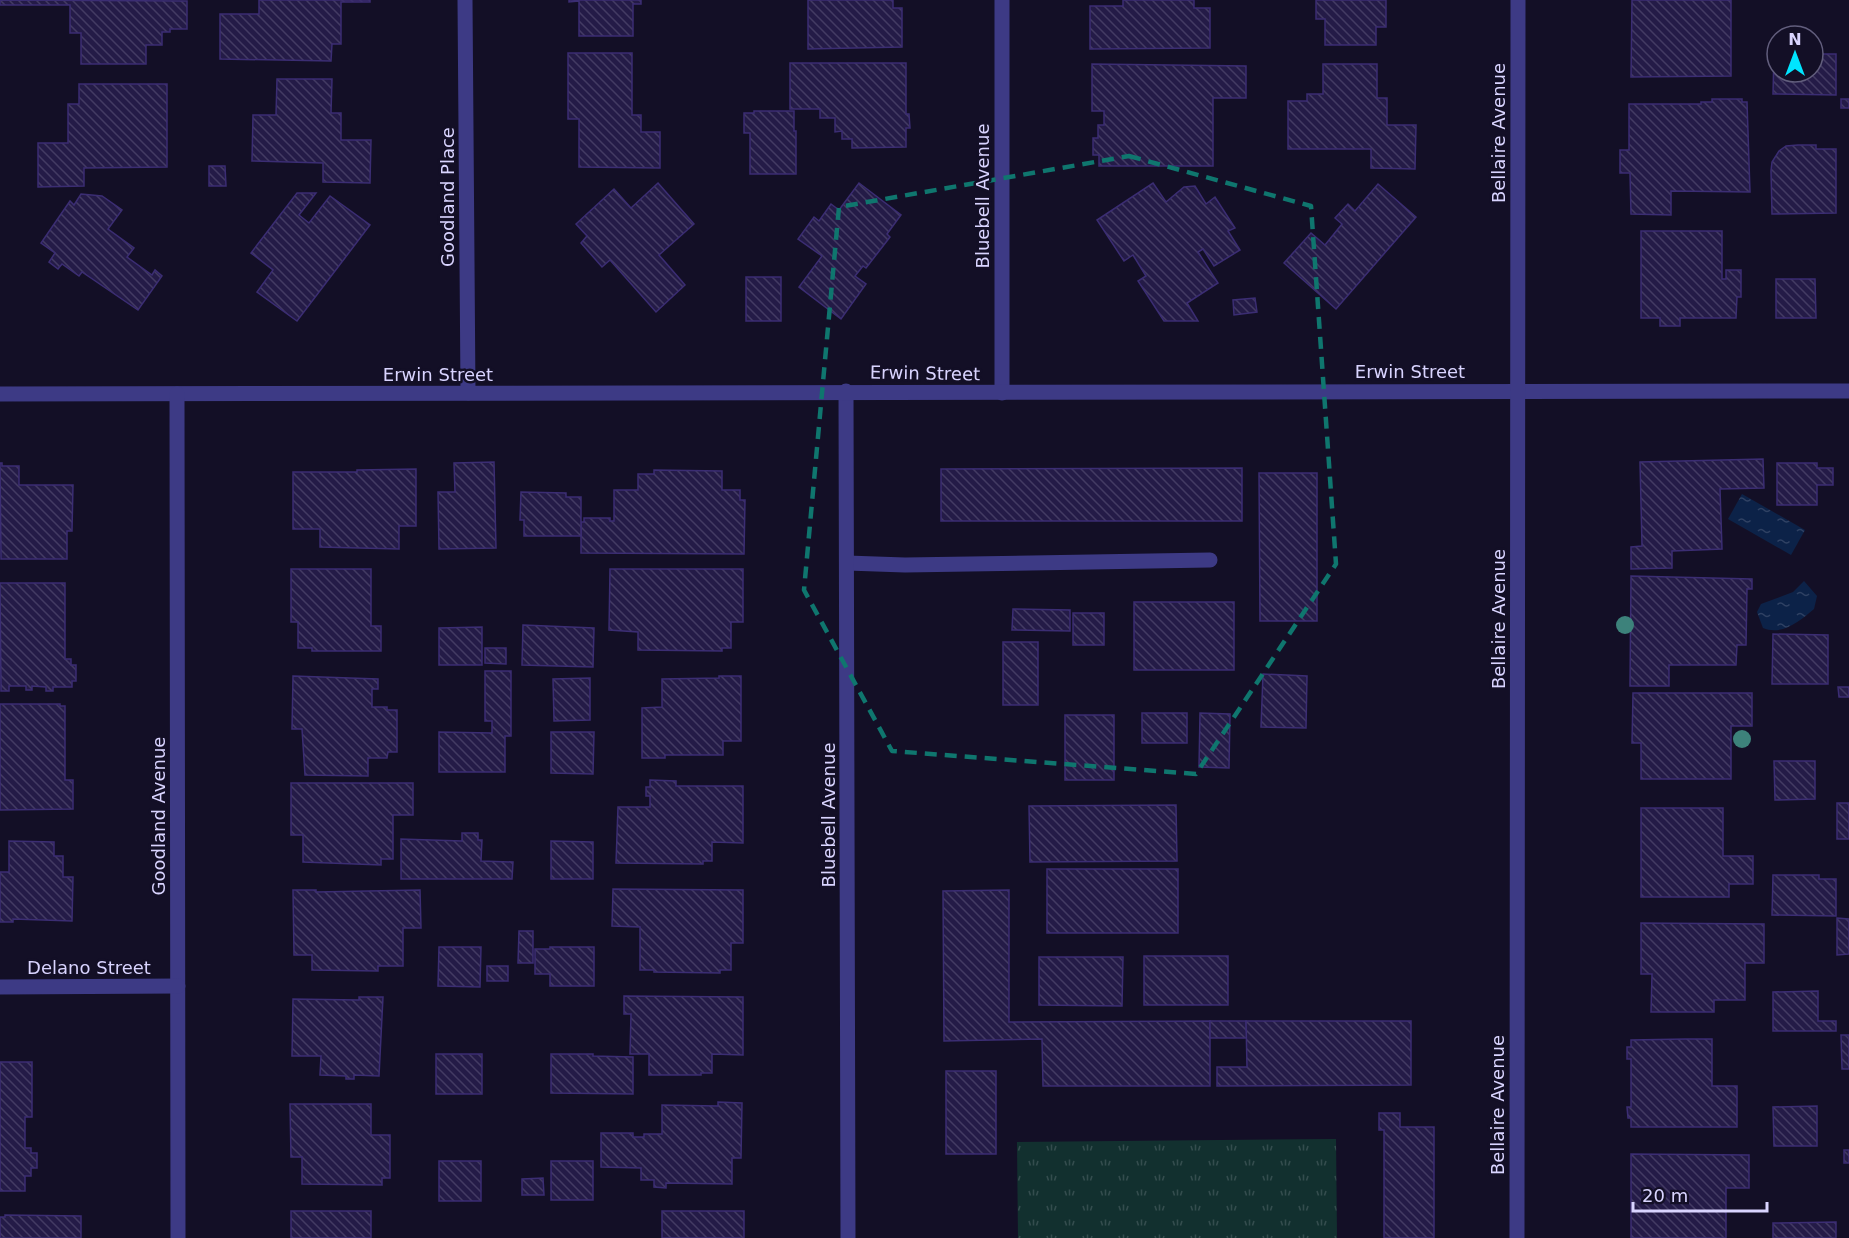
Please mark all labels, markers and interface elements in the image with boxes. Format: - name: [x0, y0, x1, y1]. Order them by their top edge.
- north arrow: [1765, 24, 1825, 84]
- text: N: [1788, 30, 1802, 49]
- street label: Bellaire Avenue: [1488, 63, 1509, 203]
- street label: Bluebell Avenue: [972, 124, 993, 268]
- street label: Goodland Place: [437, 127, 458, 267]
- street label: Erwin Street: [1355, 361, 1465, 382]
- street label: Erwin Street: [870, 362, 980, 384]
- street label: Erwin Street: [383, 364, 493, 385]
- street label: Bellaire Avenue: [1488, 549, 1509, 689]
- street label: Goodland Avenue: [148, 737, 169, 895]
- street label: Bluebell Avenue: [818, 743, 839, 887]
- street label: Delano Street: [27, 957, 151, 978]
- street label: Bellaire Avenue: [1487, 1035, 1508, 1175]
- scale bar: [1633, 1175, 1766, 1213]
- text: 20 m: [1642, 1185, 1688, 1206]

